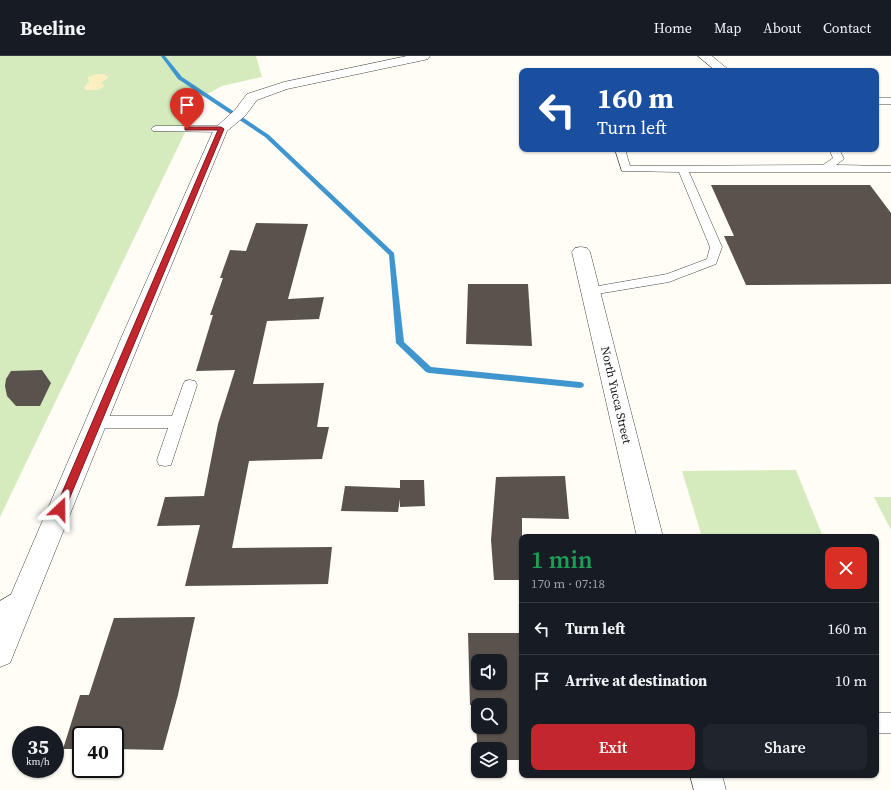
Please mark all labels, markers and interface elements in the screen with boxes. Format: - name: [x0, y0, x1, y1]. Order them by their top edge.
- text: Beeline: [20, 15, 86, 41]
- text: Home: [654, 18, 692, 38]
- text: Map: [714, 18, 741, 38]
- text: About: [763, 18, 801, 38]
- text: Contact: [823, 18, 871, 38]
- text: 160 m: [597, 79, 674, 117]
- icon: left: [531, 84, 583, 136]
- pin: [170, 88, 204, 129]
- icon: arrive: [176, 94, 198, 116]
- text: Turn left: [597, 115, 667, 140]
- street label: North Yucca Street: [597, 345, 635, 445]
- position arrow: [39, 488, 81, 530]
- text: 1 min: [531, 543, 593, 576]
- button: close: [825, 547, 867, 589]
- text: 170 m · 07:18: [531, 575, 605, 592]
- icon: left: [531, 618, 553, 640]
- text: Turn left: [565, 618, 625, 639]
- text: 160 m: [827, 618, 867, 639]
- map controls: [471, 654, 507, 778]
- button: sound: [471, 654, 507, 690]
- icon: arrive: [531, 670, 553, 692]
- text: Arrive at destination: [565, 670, 707, 691]
- text: 10 m: [835, 670, 867, 691]
- button: search: [471, 698, 507, 734]
- button: Exit: [531, 724, 695, 770]
- button: Share: [703, 724, 867, 770]
- speed limit sign: 40: [72, 726, 124, 778]
- text: 35: [27, 733, 49, 761]
- button: layers: [471, 742, 507, 778]
- text: km/h: [26, 755, 50, 768]

